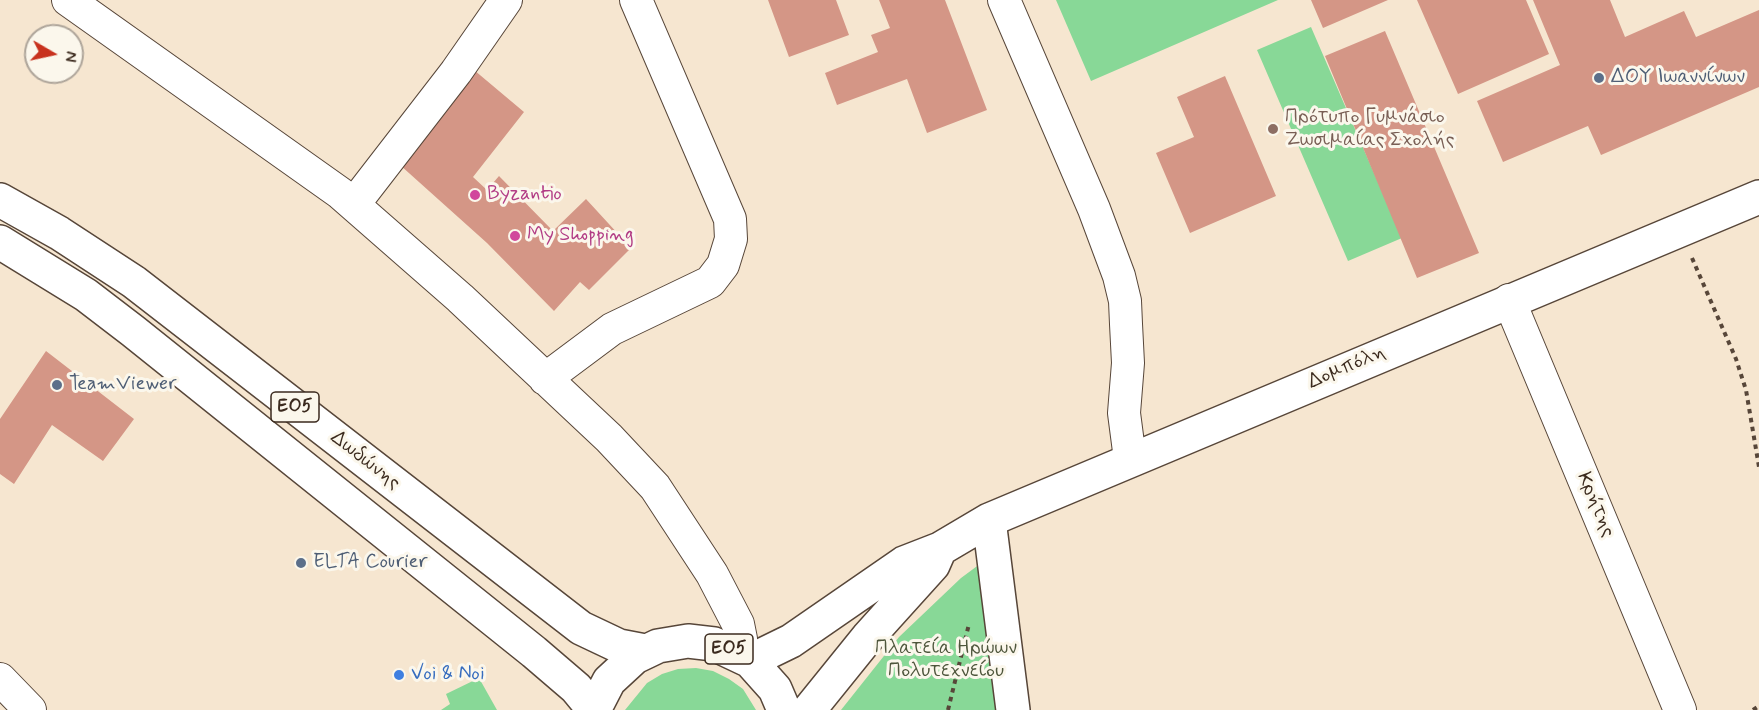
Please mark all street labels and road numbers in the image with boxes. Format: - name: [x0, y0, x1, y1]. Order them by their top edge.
- street label: Δομπόλη: [1305, 341, 1389, 395]
- road number: ΕΟ5: [271, 392, 319, 422]
- street label: Δωδώνης: [325, 426, 405, 496]
- street label: Κρήτης: [1571, 469, 1619, 541]
- road number: ΕΟ5: [705, 634, 753, 664]

